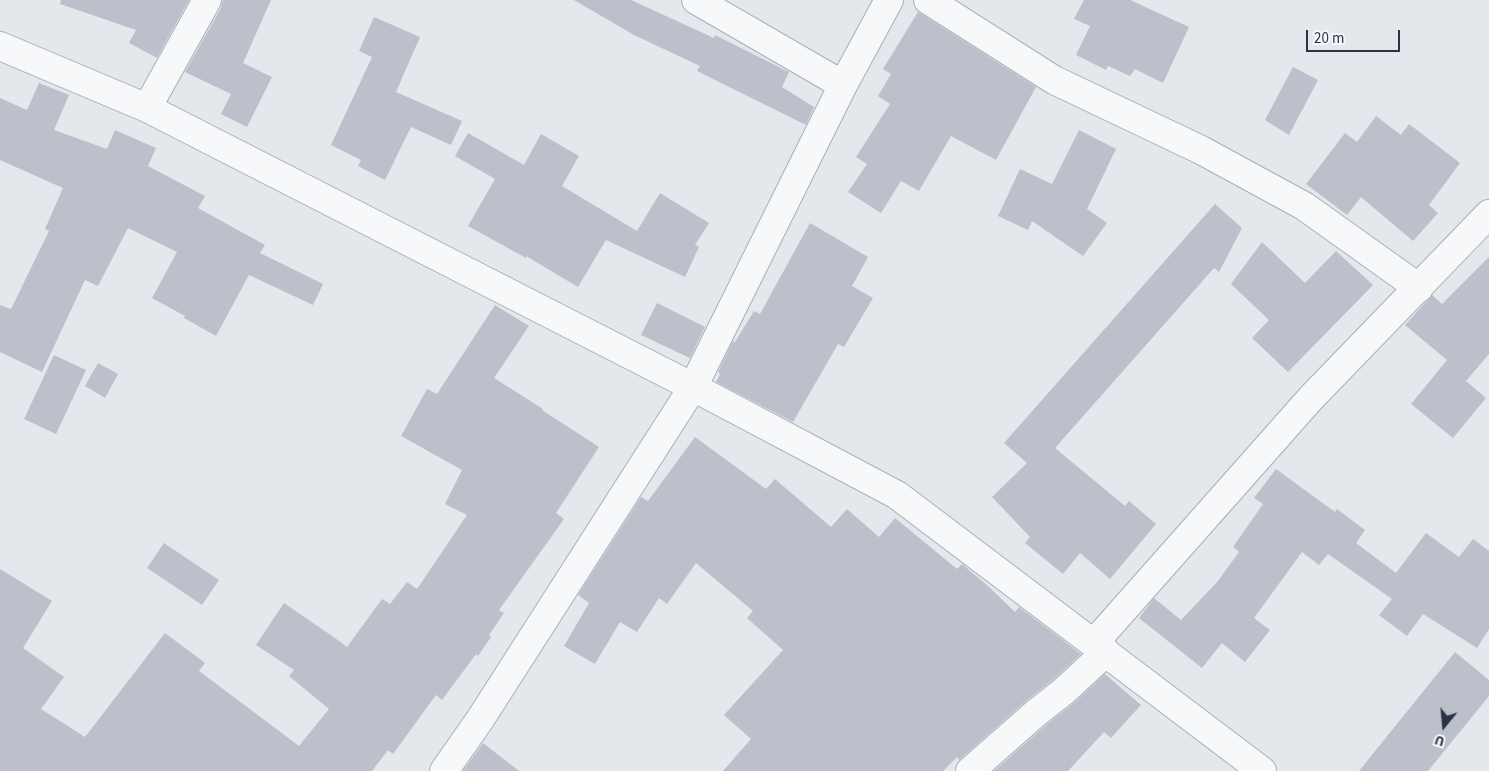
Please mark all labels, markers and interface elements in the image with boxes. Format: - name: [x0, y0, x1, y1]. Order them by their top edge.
- scale bar: [1309, 20, 1403, 52]
- text: 20 m: [1314, 28, 1344, 49]
- north arrow: [1419, 701, 1469, 751]
- text: U: [1432, 729, 1447, 751]

